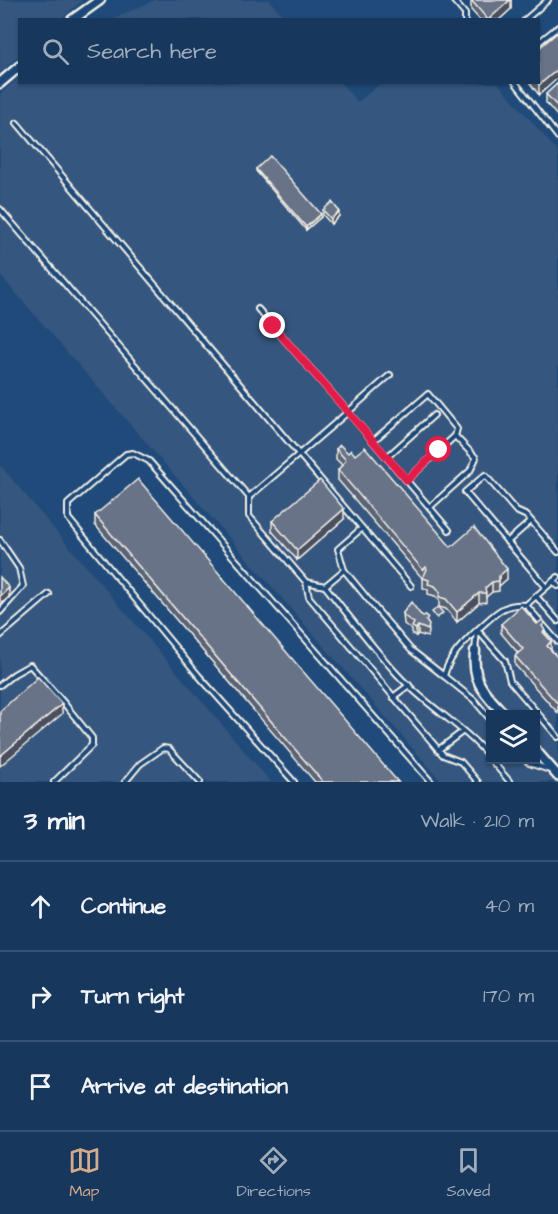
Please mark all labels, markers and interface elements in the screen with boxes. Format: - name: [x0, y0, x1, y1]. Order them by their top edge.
- search box: [18, 18, 540, 84]
- icon: search: [39, 35, 72, 68]
- text: Search here: [87, 36, 217, 67]
- route end: [259, 312, 285, 338]
- route start: [425, 436, 451, 462]
- map controls: [486, 710, 540, 764]
- button: layers: [486, 710, 540, 764]
- text: 3 min: [24, 803, 85, 839]
- text: Walk · 210 m: [421, 807, 534, 835]
- icon: ahead: [24, 890, 57, 923]
- text: Continue: [81, 891, 166, 922]
- text: 40 m: [484, 892, 534, 920]
- icon: right: [24, 980, 57, 1013]
- text: Turn right: [81, 981, 184, 1012]
- text: 170 m: [483, 982, 534, 1010]
- icon: arrive: [24, 1070, 57, 1103]
- text: Arrive at destination: [81, 1071, 288, 1102]
- tab: Map: [68, 1144, 101, 1202]
- tab: Directions: [237, 1144, 311, 1202]
- tab: Saved: [447, 1144, 490, 1202]

